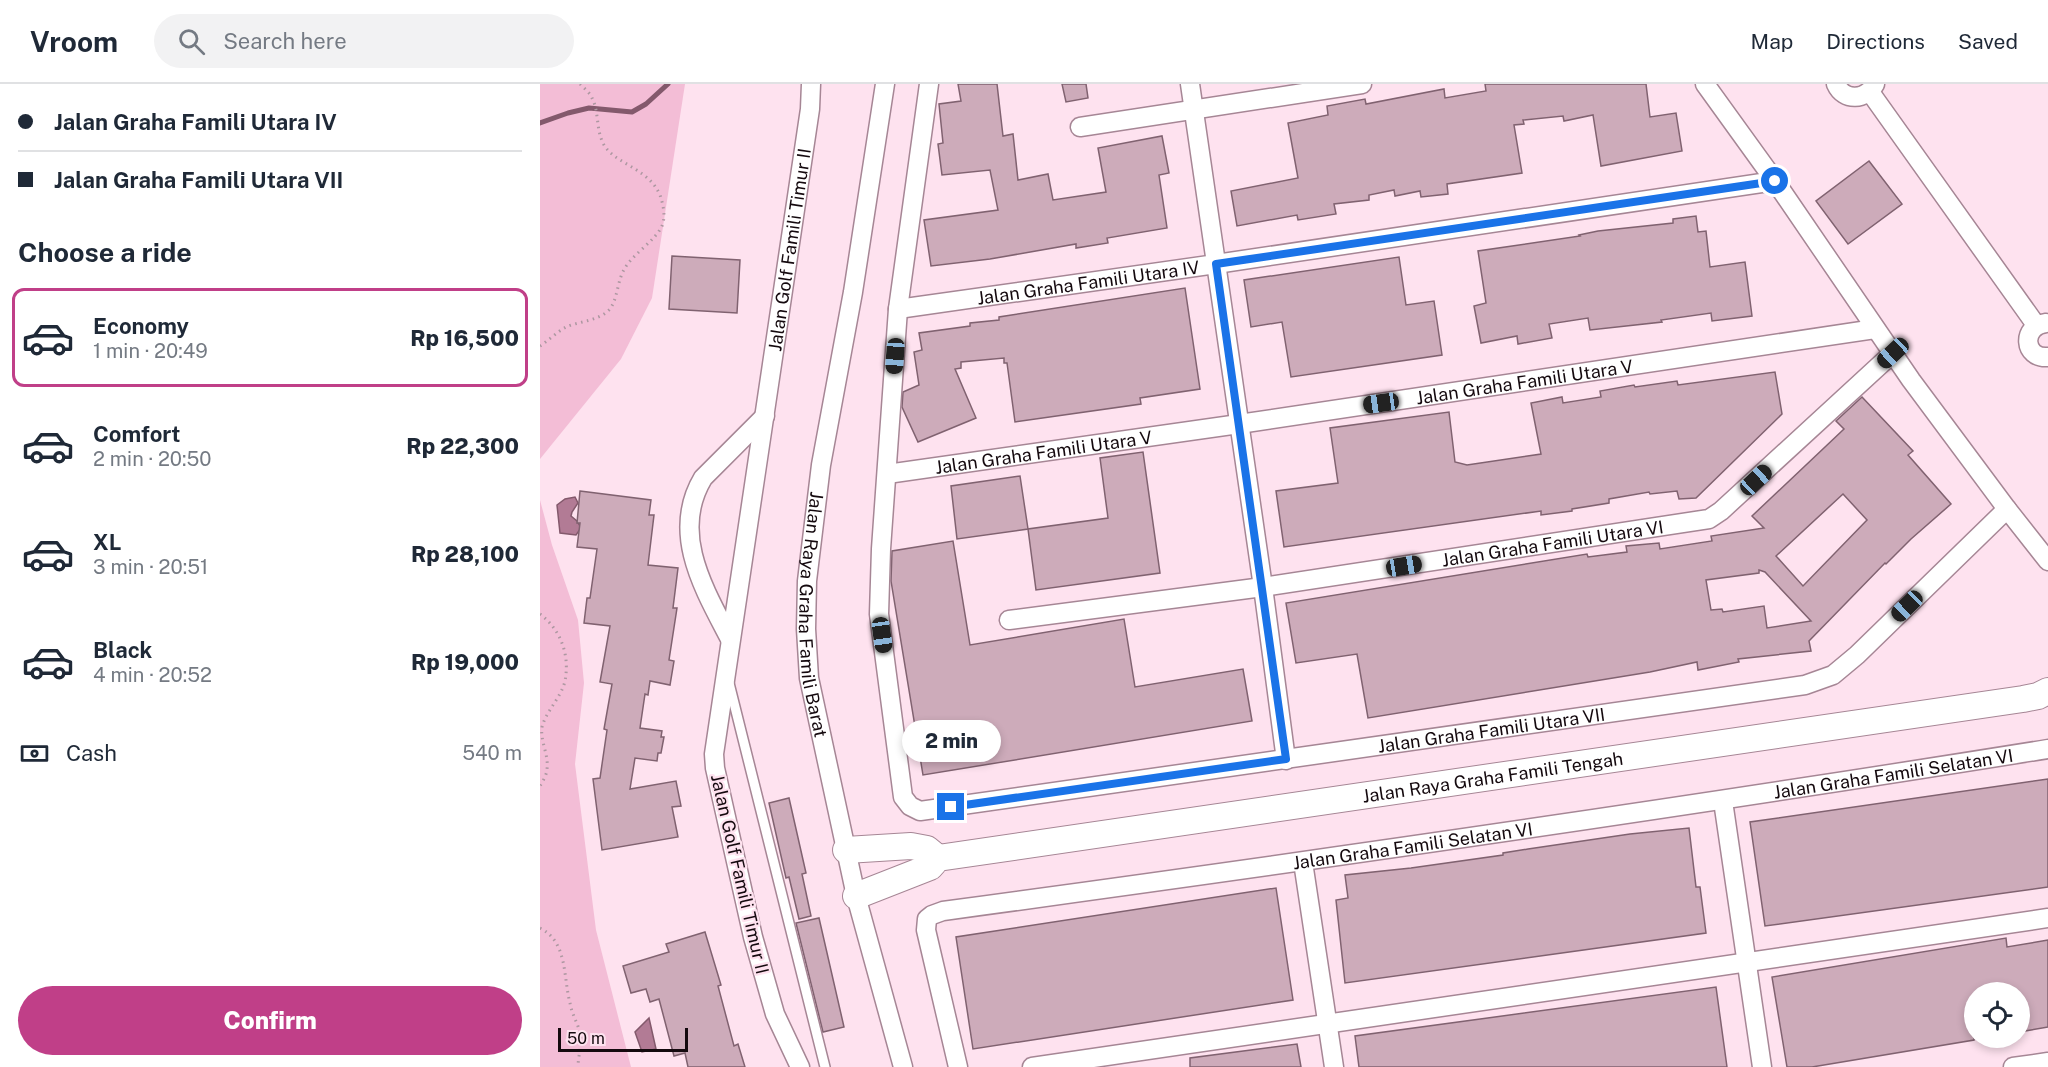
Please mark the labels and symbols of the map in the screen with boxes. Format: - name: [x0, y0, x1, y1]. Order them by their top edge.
- street label: Jalan Golf Famili Timur II: [764, 147, 815, 352]
- route start: [1761, 167, 1788, 194]
- street label: Jalan Graha Famili Utara IV: [975, 256, 1201, 308]
- car: [1874, 334, 1912, 372]
- car: [885, 337, 905, 375]
- street label: Jalan Graha Famili Utara V: [1414, 355, 1634, 408]
- car: [1362, 392, 1400, 414]
- street label: Jalan Graha Famili Utara V: [934, 426, 1153, 478]
- car: [1737, 461, 1775, 499]
- street label: Jalan Raya Graha Famili Barat: [795, 491, 832, 739]
- street label: Jalan Graha Famili Utara VI: [1440, 516, 1665, 570]
- car: [1385, 554, 1423, 578]
- car: [1888, 587, 1926, 625]
- car: [871, 616, 893, 654]
- street label: Jalan Graha Famili Utara VII: [1376, 703, 1606, 756]
- callout: 2 min: [902, 720, 1000, 762]
- street label: Jalan Graha Famili Selatan VI: [1772, 744, 2015, 802]
- street label: Jalan Raya Graha Famili Tengah: [1361, 747, 1624, 806]
- street label: Jalan Golf Famili Timur II: [707, 772, 773, 976]
- route end: [937, 793, 964, 820]
- street label: Jalan Graha Famili Selatan VI: [1291, 818, 1534, 873]
- scale bar: [558, 1025, 688, 1052]

